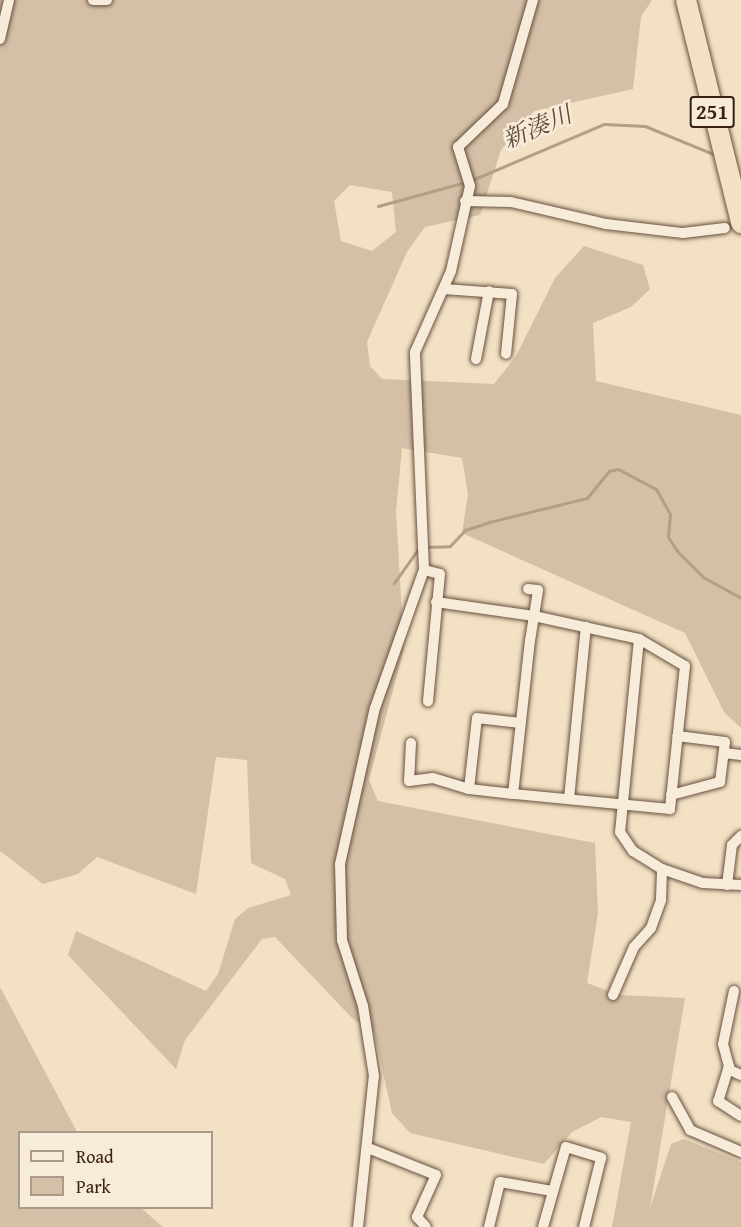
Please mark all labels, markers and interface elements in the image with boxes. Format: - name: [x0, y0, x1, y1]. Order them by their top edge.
- road number: 251: [690, 94, 734, 130]
- water label: 新湊川: [498, 100, 576, 154]
- legend: [18, 1131, 213, 1209]
- text: Road: [76, 1143, 114, 1170]
- text: Park: [76, 1173, 111, 1200]

